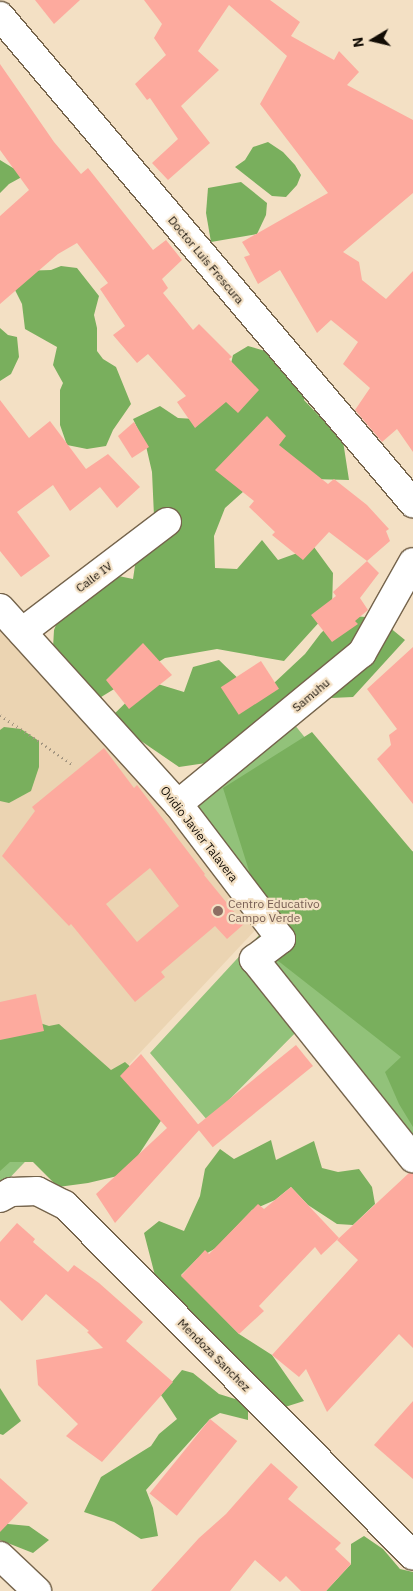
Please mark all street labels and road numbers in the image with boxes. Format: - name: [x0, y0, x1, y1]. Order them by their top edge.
- street label: Doctor Luis Frescura: [165, 213, 247, 307]
- street label: Calle IV: [73, 559, 115, 595]
- street label: Samuhu: [289, 675, 333, 715]
- street label: Ovidio Javier Talavera: [157, 783, 241, 885]
- street label: Mendoza Sanchez: [175, 1316, 253, 1394]

